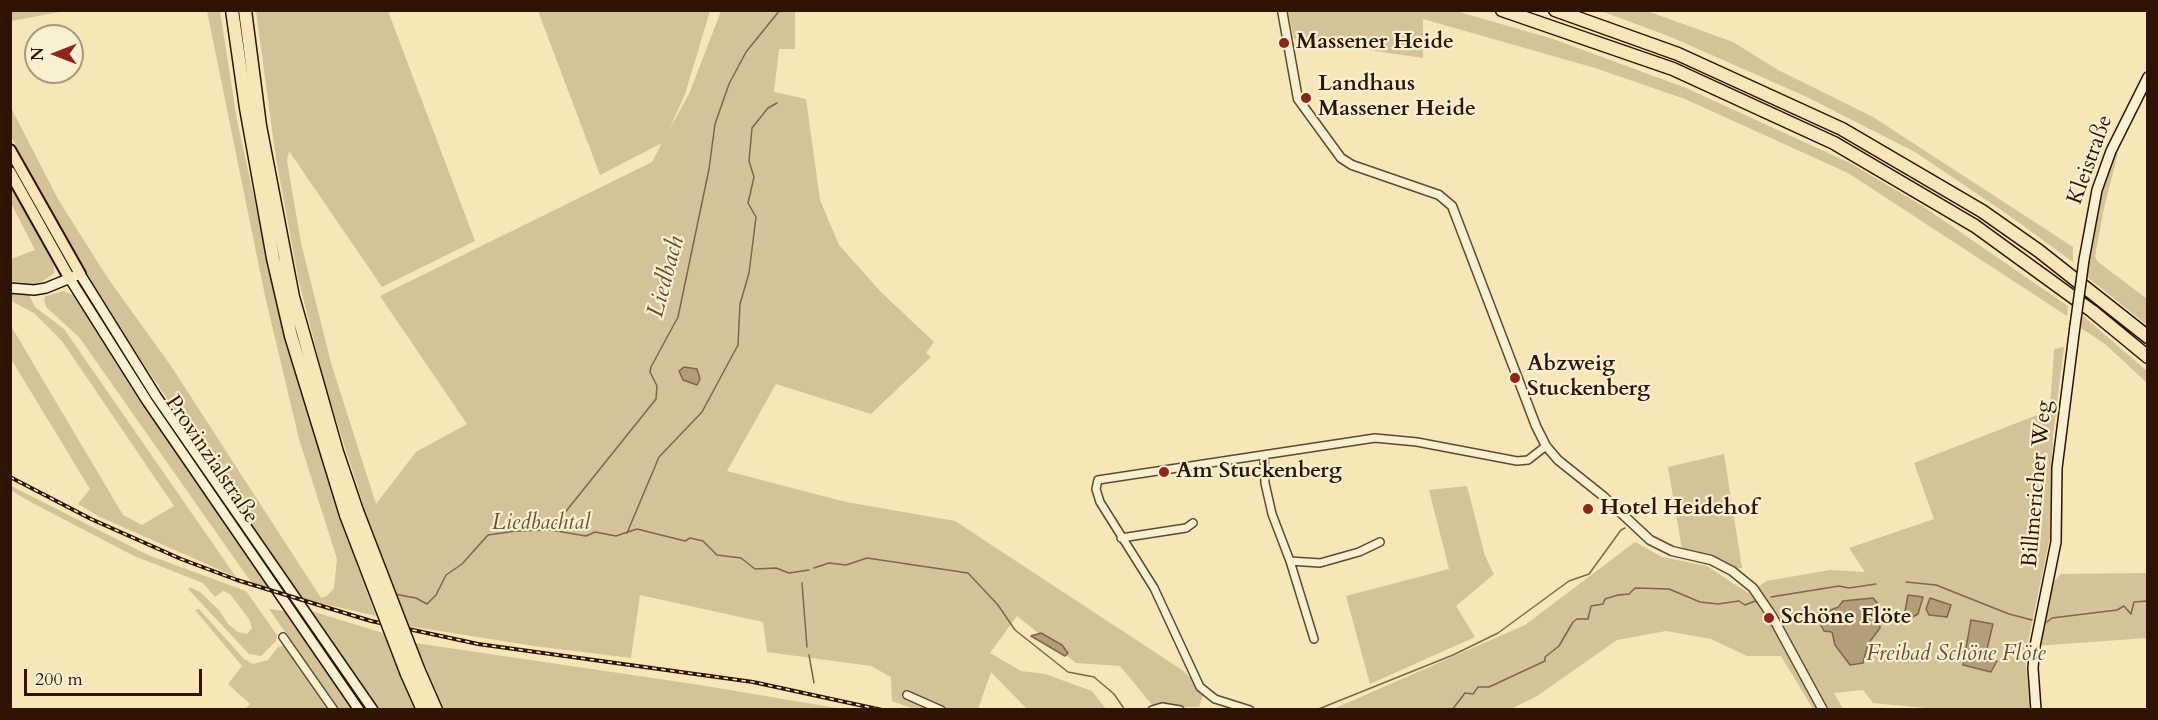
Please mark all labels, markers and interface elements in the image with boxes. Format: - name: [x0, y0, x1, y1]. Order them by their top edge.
- north arrow: [24, 24, 84, 84]
- place label: Massener Heide: [1296, 30, 1454, 56]
- marker: Massener Heide: [1277, 36, 1291, 50]
- text: N: [27, 47, 49, 61]
- place label: Landhaus Massener Heide: [1318, 72, 1476, 124]
- marker: Landhaus Massener Heide: [1299, 91, 1313, 105]
- street label: Kleistraße: [2063, 112, 2119, 208]
- water label: Liedbach: [642, 233, 692, 321]
- place label: Abzweig Stuckenberg: [1527, 352, 1650, 404]
- marker: Abzweig Stuckenberg: [1508, 371, 1522, 385]
- street label: Provinzialstraße: [158, 391, 264, 529]
- street label: Billmericher Weg: [2018, 399, 2058, 569]
- place label: Am Stuckenberg: [1176, 459, 1342, 485]
- marker: Am Stuckenberg: [1157, 465, 1171, 479]
- place label: Hotel Heidehof: [1600, 496, 1758, 522]
- marker: Hotel Heidehof: [1581, 502, 1595, 516]
- park label: Liedbachtal: [492, 511, 590, 537]
- place label: Schöne Flöte: [1781, 605, 1912, 631]
- marker: Schöne Flöte: [1762, 611, 1776, 625]
- park label: Freibad Schöne Flöte: [1866, 642, 2046, 668]
- scale bar: [27, 657, 206, 695]
- text: 200 m: [35, 667, 83, 692]

